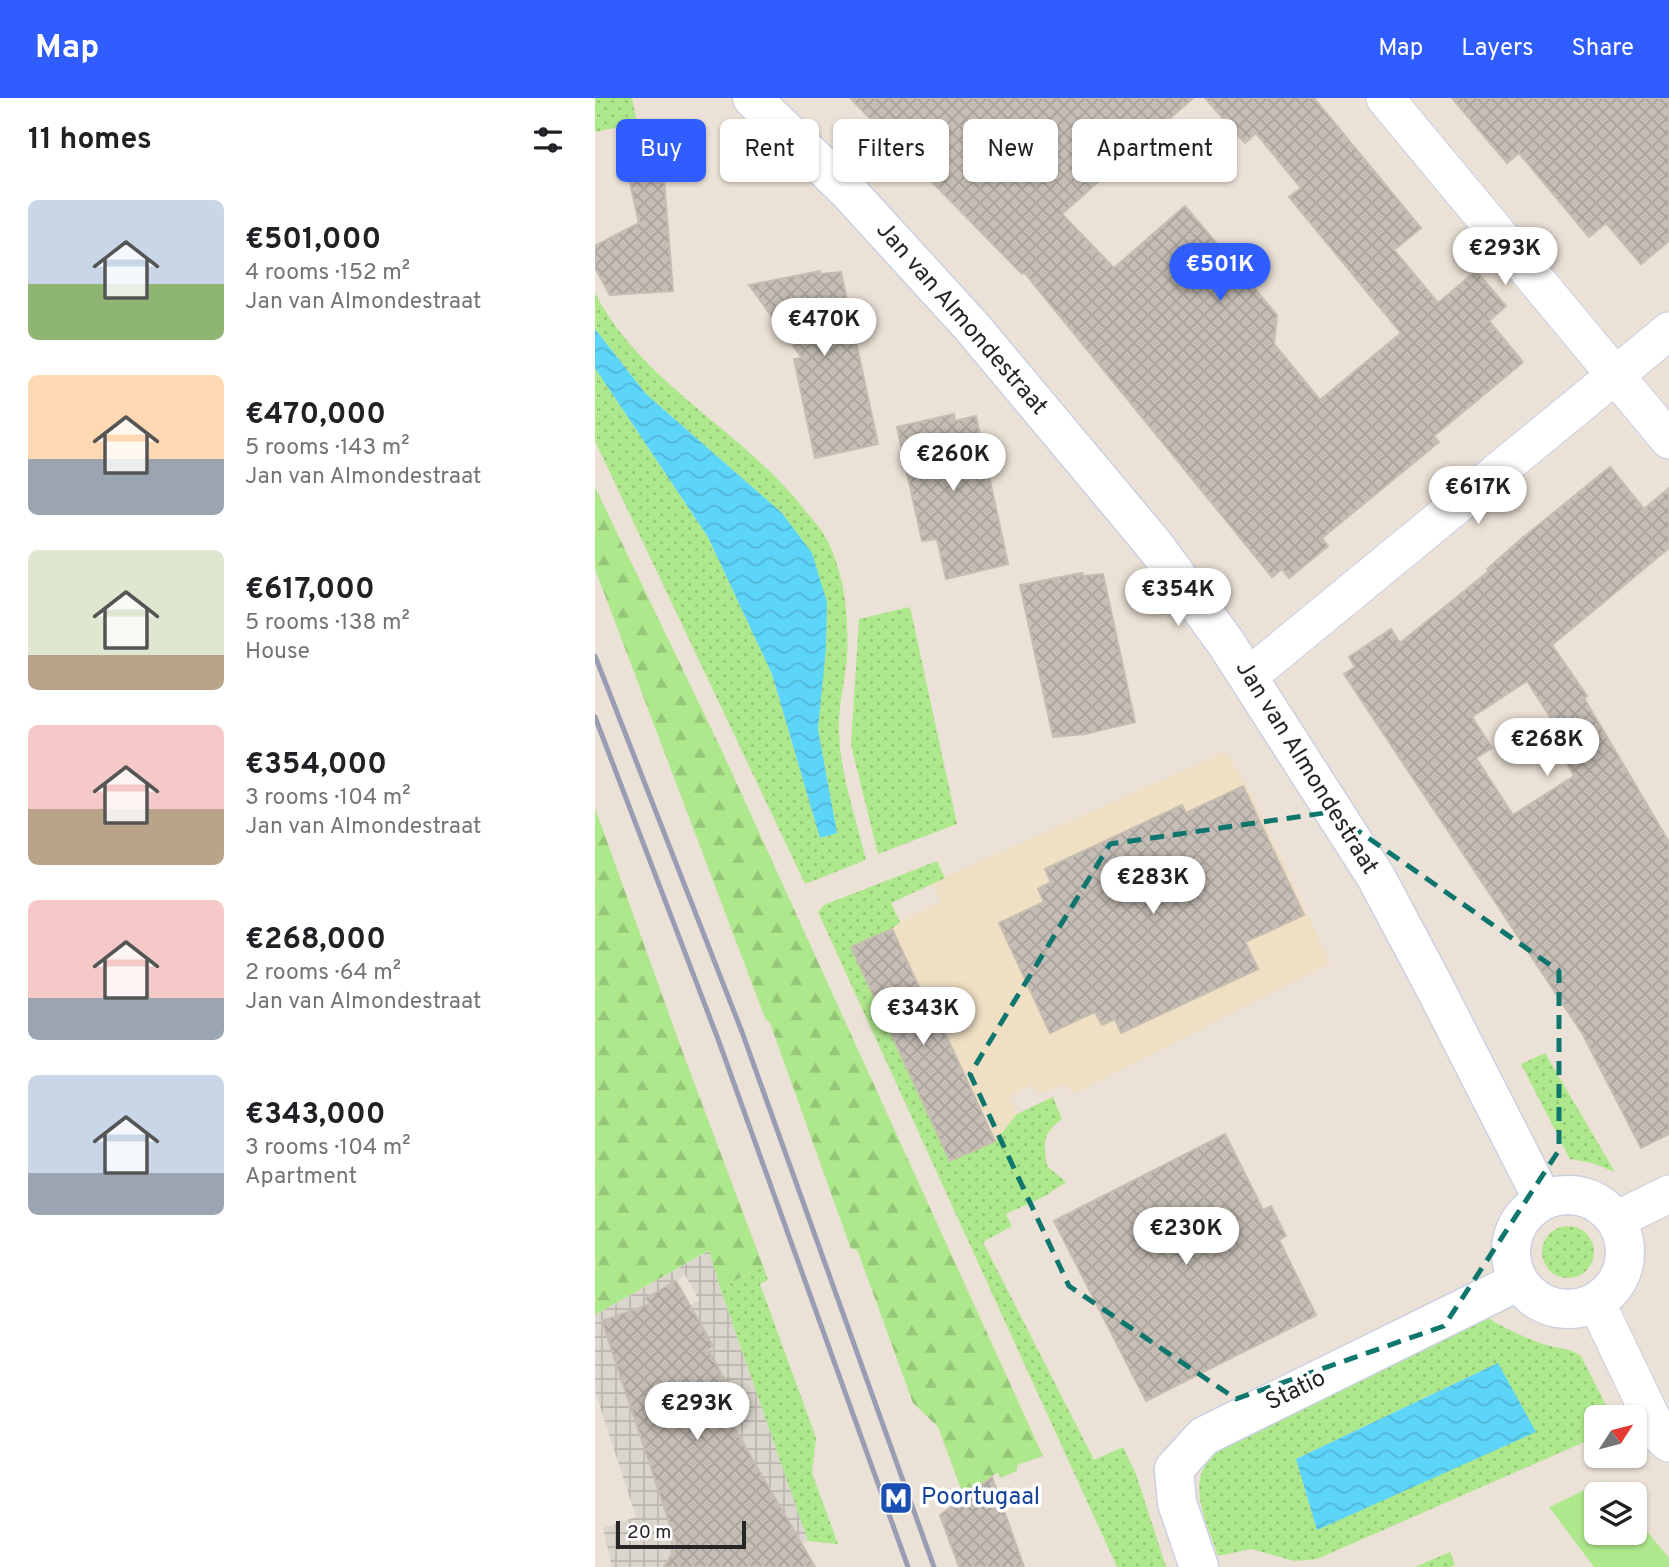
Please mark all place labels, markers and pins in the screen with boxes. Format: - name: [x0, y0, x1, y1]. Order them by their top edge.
- pin: €293K: [1456, 228, 1554, 287]
- pin: €501K: [1171, 244, 1269, 303]
- pin: €470K: [775, 299, 873, 358]
- pin: €260K: [904, 434, 1002, 493]
- pin: €617K: [1429, 466, 1527, 526]
- pin: €354K: [1129, 568, 1227, 628]
- pin: €268K: [1498, 718, 1596, 778]
- pin: €283K: [1104, 856, 1202, 916]
- pin: €343K: [874, 988, 972, 1047]
- pin: €230K: [1137, 1208, 1235, 1267]
- pin: €293K: [648, 1382, 746, 1442]
- metro station icon: Poortugaal: [877, 1479, 915, 1517]
- place label: Poortugaal: [921, 1483, 1040, 1513]

